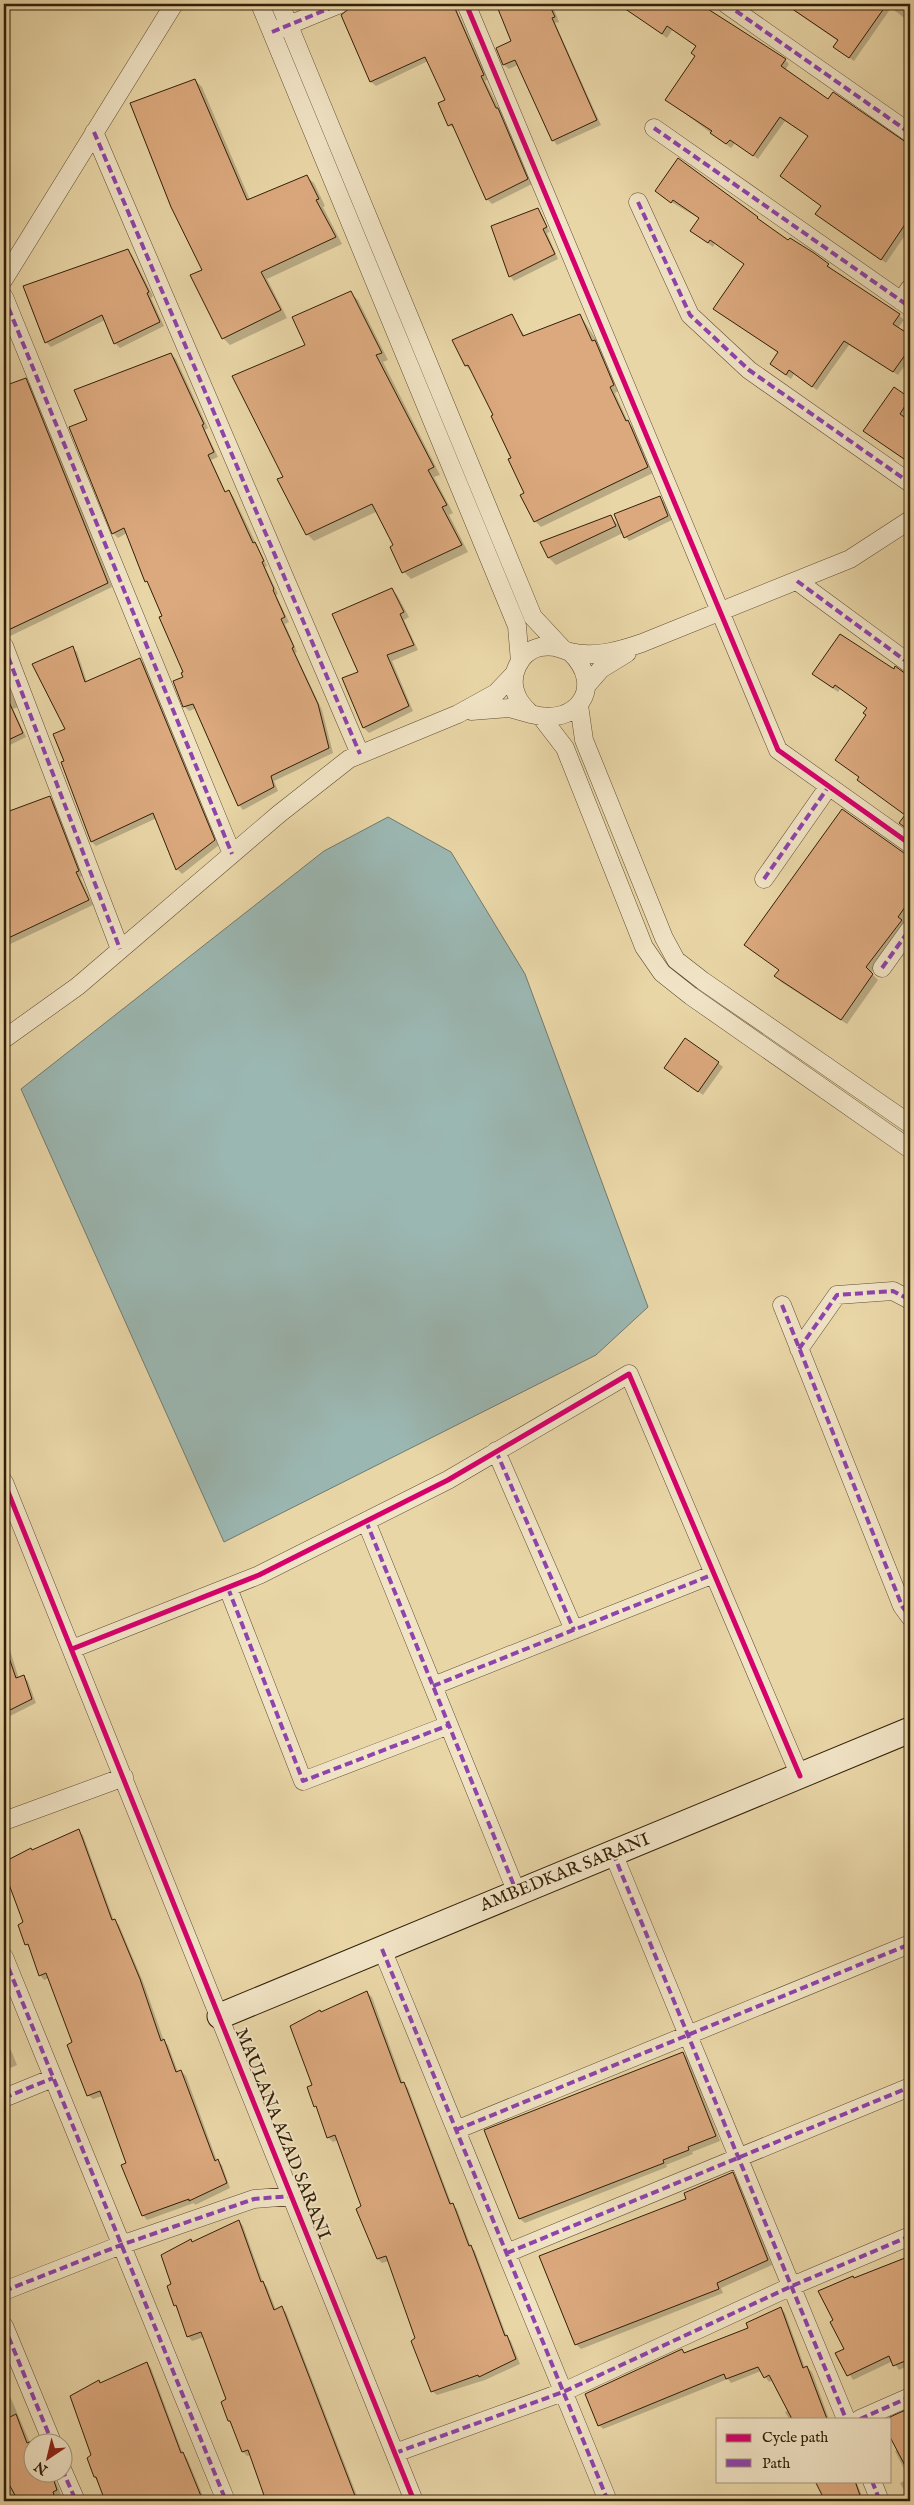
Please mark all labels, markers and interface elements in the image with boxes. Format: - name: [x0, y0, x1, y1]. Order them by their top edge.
- street label: AMBEDKAR SARANI: [476, 1828, 653, 1918]
- street label: MAULANA AZAD SARANI: [229, 2025, 335, 2243]
- legend: [716, 2418, 892, 2482]
- text: Cycle path: [762, 2428, 828, 2447]
- north arrow: [22, 2432, 72, 2482]
- text: Path: [762, 2454, 790, 2473]
- text: N: [31, 2457, 52, 2479]

